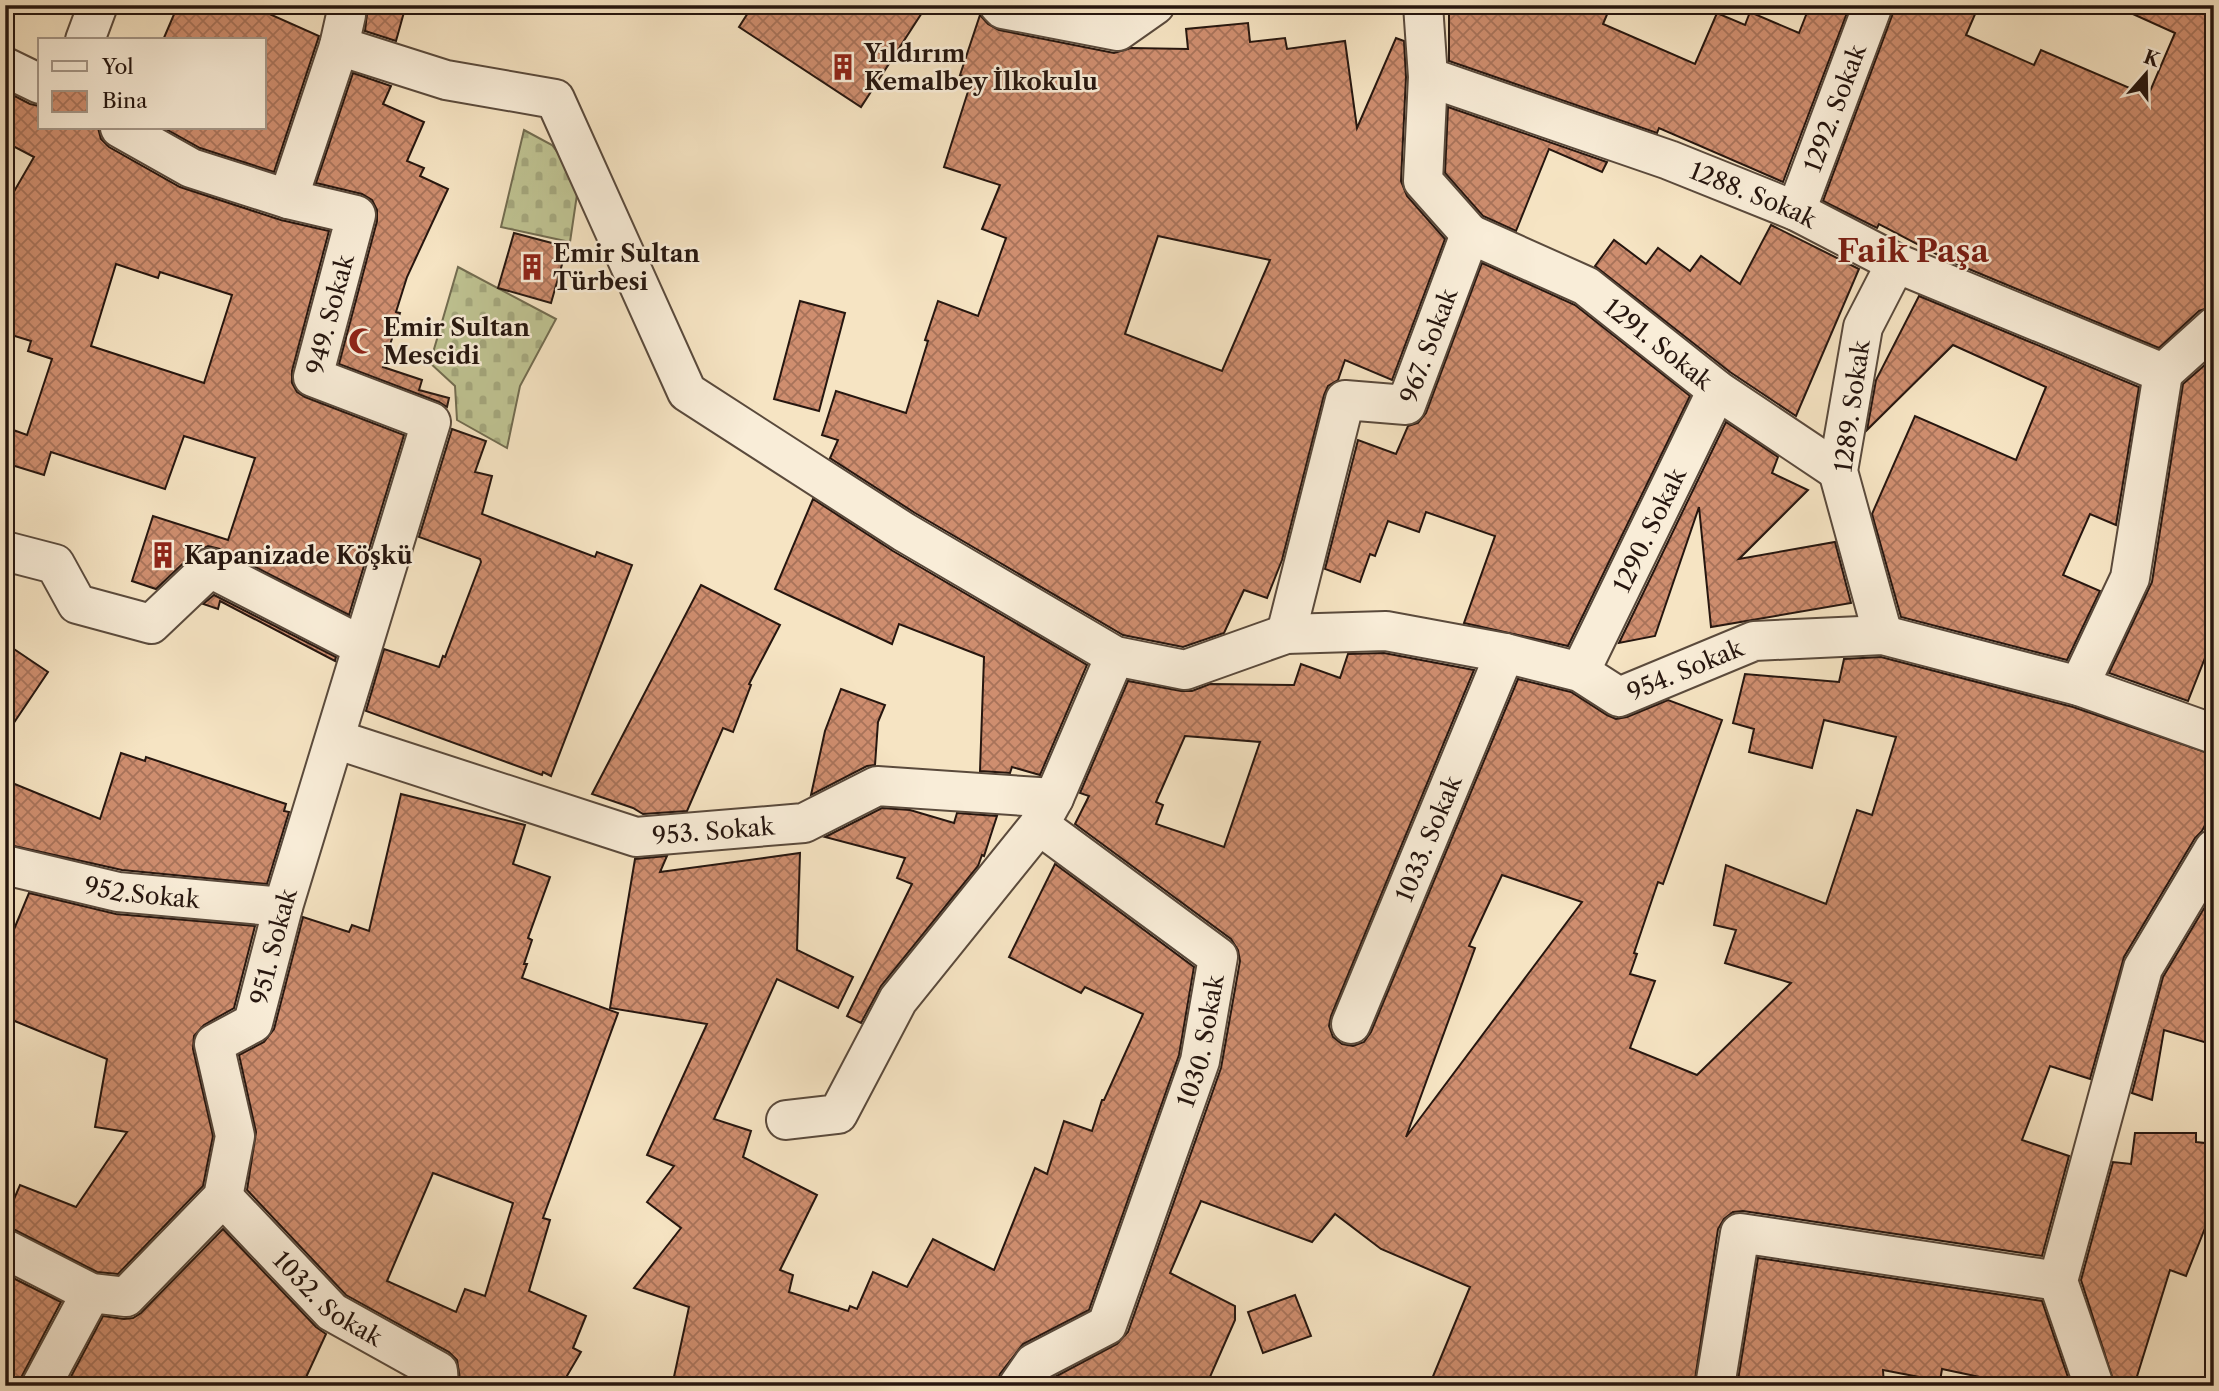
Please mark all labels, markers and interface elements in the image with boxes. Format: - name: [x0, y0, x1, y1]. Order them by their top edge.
- legend: [38, 38, 266, 130]
- north arrow: [2110, 38, 2180, 108]
- place label: Yıldırım Kemalbey İlkokulu: [863, 39, 1098, 96]
- street label: 1292. Sokak: [1798, 39, 1872, 176]
- text: K: [2141, 45, 2163, 72]
- building icon: Yıldırım Kemalbey İlkokulu: [828, 52, 858, 82]
- text: Yol: [101, 54, 134, 79]
- text: Bina: [102, 88, 148, 113]
- street label: 1288. Sokak: [1686, 156, 1823, 234]
- district label: Faik Paşa: [1837, 231, 1989, 270]
- place label: Emir Sultan Türbesi: [553, 239, 701, 296]
- street label: 949. Sokak: [300, 250, 360, 377]
- building icon: Emir Sultan Türbesi: [517, 252, 547, 282]
- street label: 967. Sokak: [1394, 283, 1463, 407]
- street label: 1291. Sokak: [1599, 292, 1719, 396]
- place label: Emir Sultan Mescidi: [383, 313, 531, 370]
- mosque icon: Emir Sultan Mescidi: [347, 326, 377, 356]
- street label: 1289. Sokak: [1828, 337, 1876, 474]
- street label: 1290. Sokak: [1607, 462, 1692, 597]
- building icon: Kapanizade Köşkü: [148, 540, 178, 570]
- place label: Kapanizade Köşkü: [184, 541, 413, 570]
- street label: 954. Sokak: [1623, 632, 1748, 707]
- street label: 1033. Sokak: [1389, 770, 1467, 906]
- street label: 953. Sokak: [651, 811, 776, 850]
- street label: 952.Sokak: [81, 870, 202, 914]
- street label: 951. Sokak: [244, 884, 303, 1008]
- street label: 1030. Sokak: [1170, 971, 1229, 1111]
- street label: 1032. Sokak: [267, 1245, 389, 1352]

